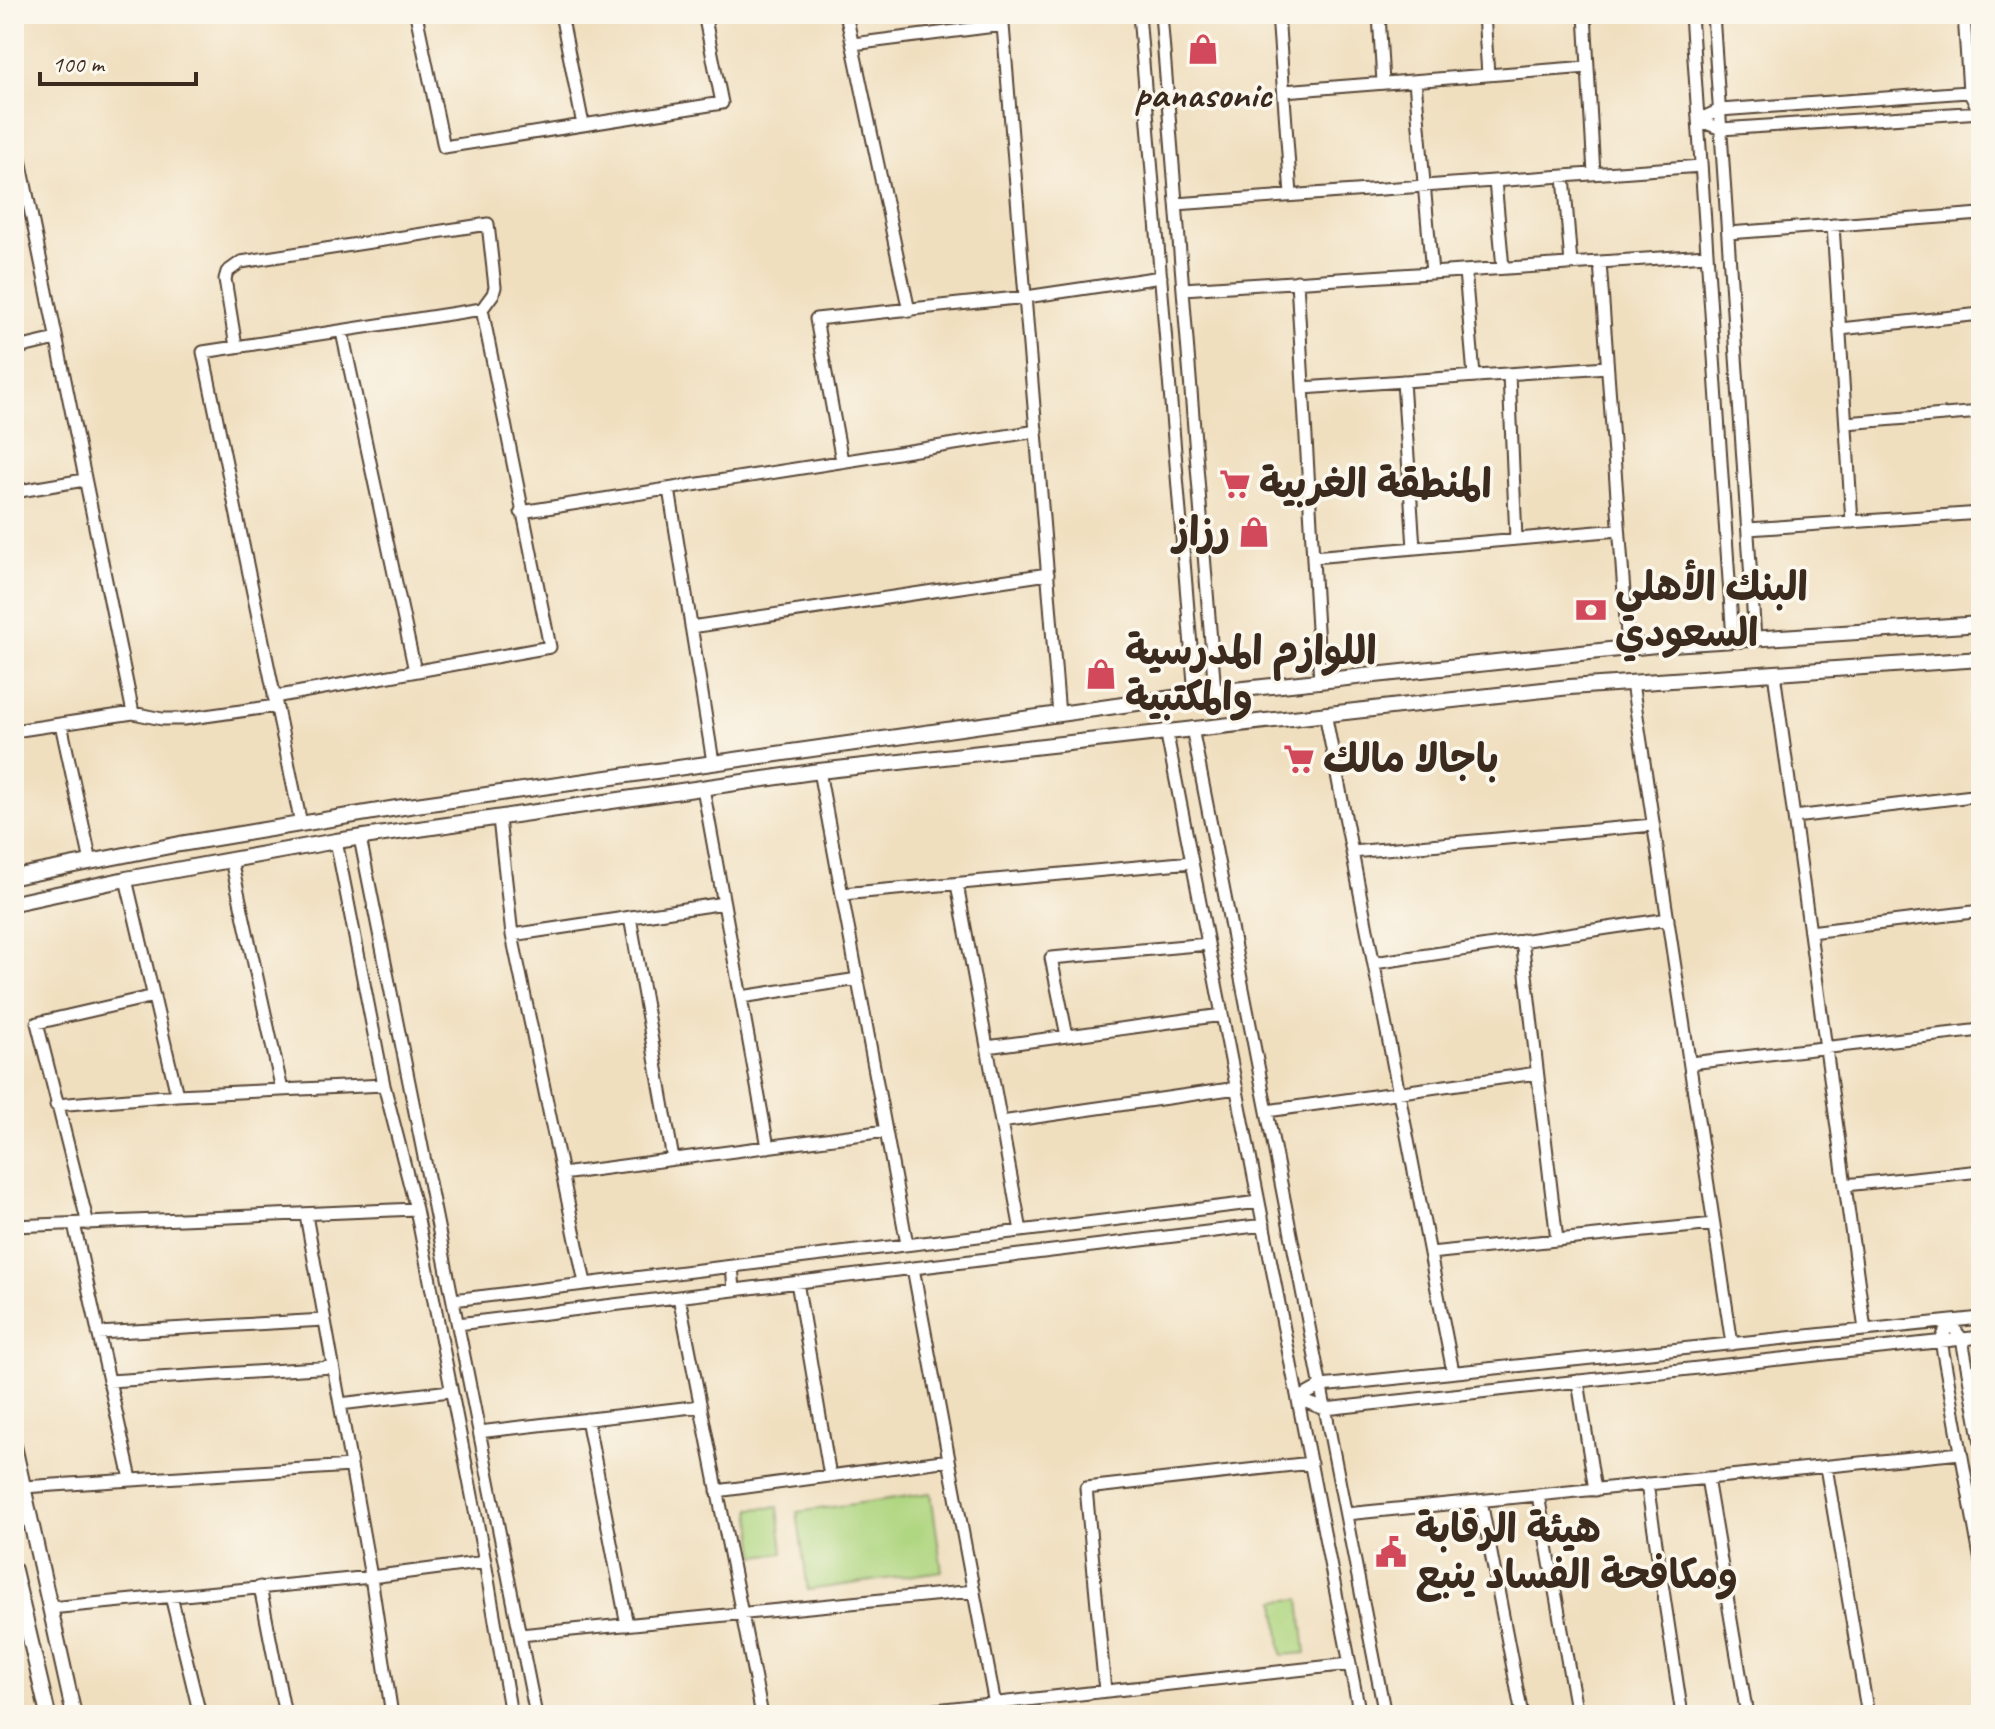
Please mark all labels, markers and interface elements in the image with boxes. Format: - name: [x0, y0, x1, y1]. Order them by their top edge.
- shop icon: panasonic: [1186, 32, 1220, 66]
- scale bar: [40, 36, 196, 86]
- text: 100 m: [52, 49, 106, 79]
- place label: panasonic: [1135, 69, 1273, 119]
- place label: المنطقة الغربية: [1259, 459, 1492, 509]
- supermarket icon: المنطقة الغربية: [1218, 467, 1252, 501]
- place label: رزاز: [1169, 507, 1230, 557]
- shop icon: رزاز: [1237, 515, 1271, 549]
- place label: البنك الأهلي السعودي: [1615, 559, 1808, 662]
- bank icon: البنك الأهلي السعودي: [1574, 593, 1608, 627]
- place label: اللوازم المدرسية والمكتبية: [1125, 626, 1376, 722]
- shop icon: اللوازم المدرسية والمكتبية: [1084, 657, 1118, 691]
- place label: باجالا مالك: [1323, 734, 1499, 784]
- supermarket icon: باجالا مالك: [1282, 742, 1316, 776]
- place label: هيئة الرقابة ومكافحة الفساد ينبع: [1415, 1504, 1738, 1602]
- public building icon: هيئة الرقابة ومكافحة الفساد ينبع: [1374, 1535, 1408, 1569]

